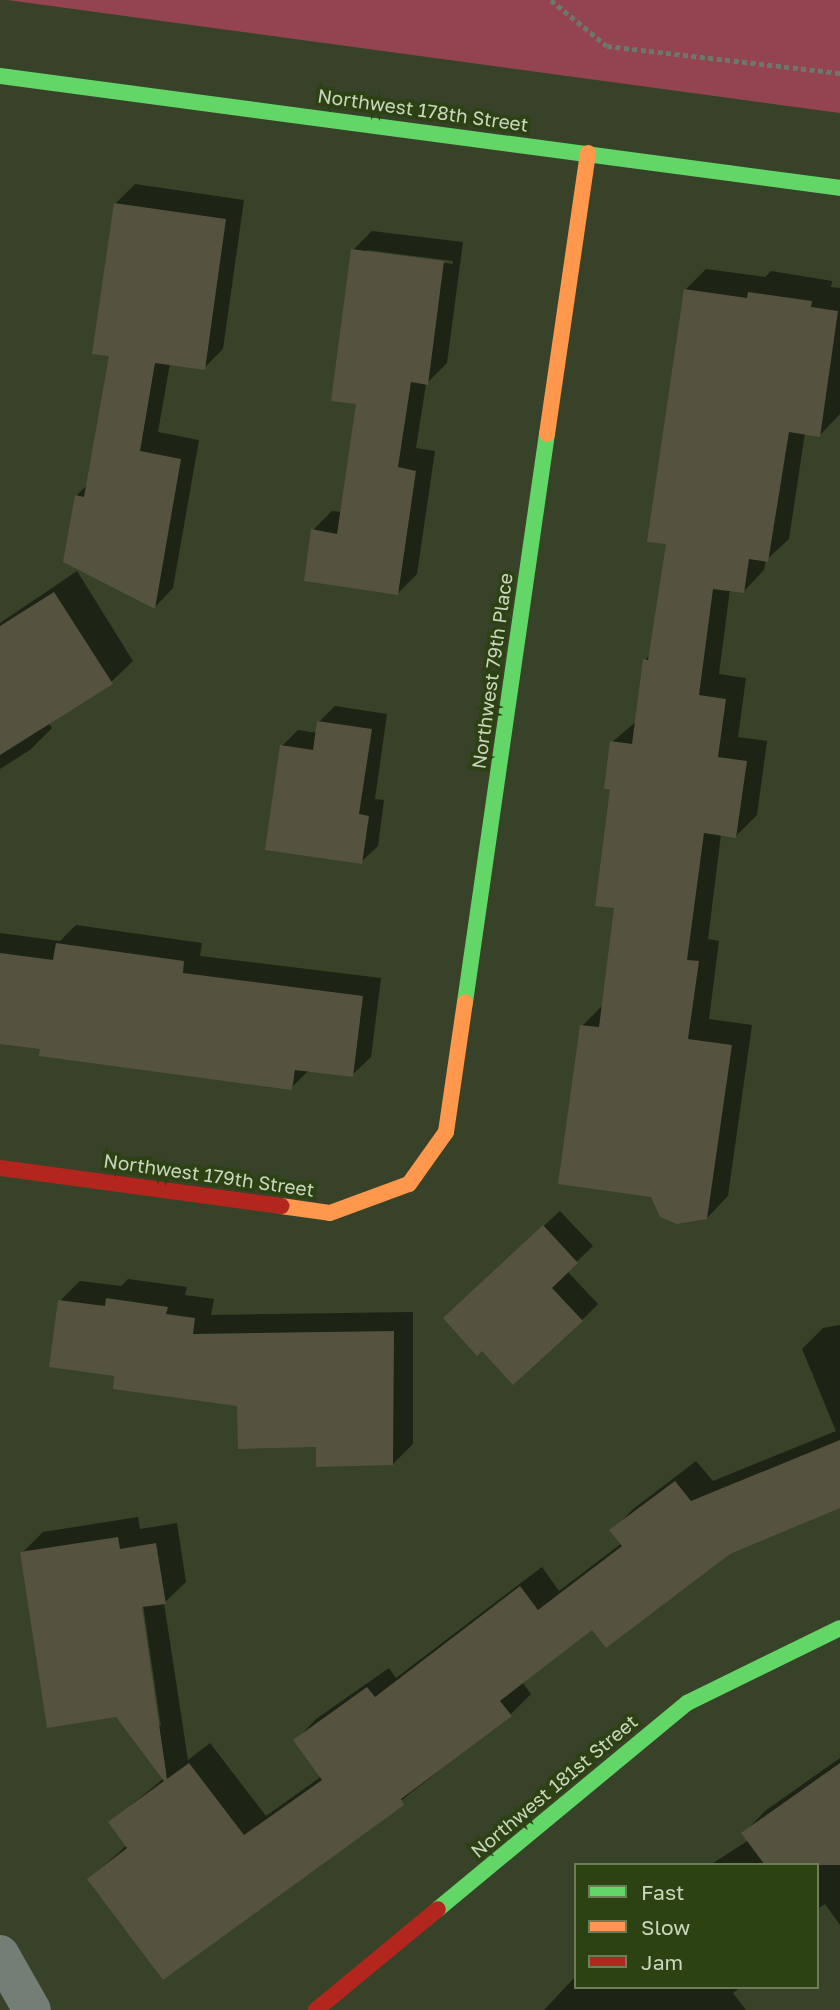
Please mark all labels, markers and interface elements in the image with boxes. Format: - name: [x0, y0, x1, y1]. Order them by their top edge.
- street label: Northwest 178th Street: [316, 84, 530, 136]
- street label: Northwest 79th Place: [467, 572, 517, 770]
- street label: Northwest 179th Street: [102, 1149, 316, 1201]
- street label: Northwest 181st Street: [466, 1710, 642, 1862]
- legend: [574, 1863, 819, 1989]
- text: Fast: [641, 1879, 684, 1905]
- text: Slow: [641, 1914, 690, 1940]
- text: Jam: [641, 1949, 683, 1975]

